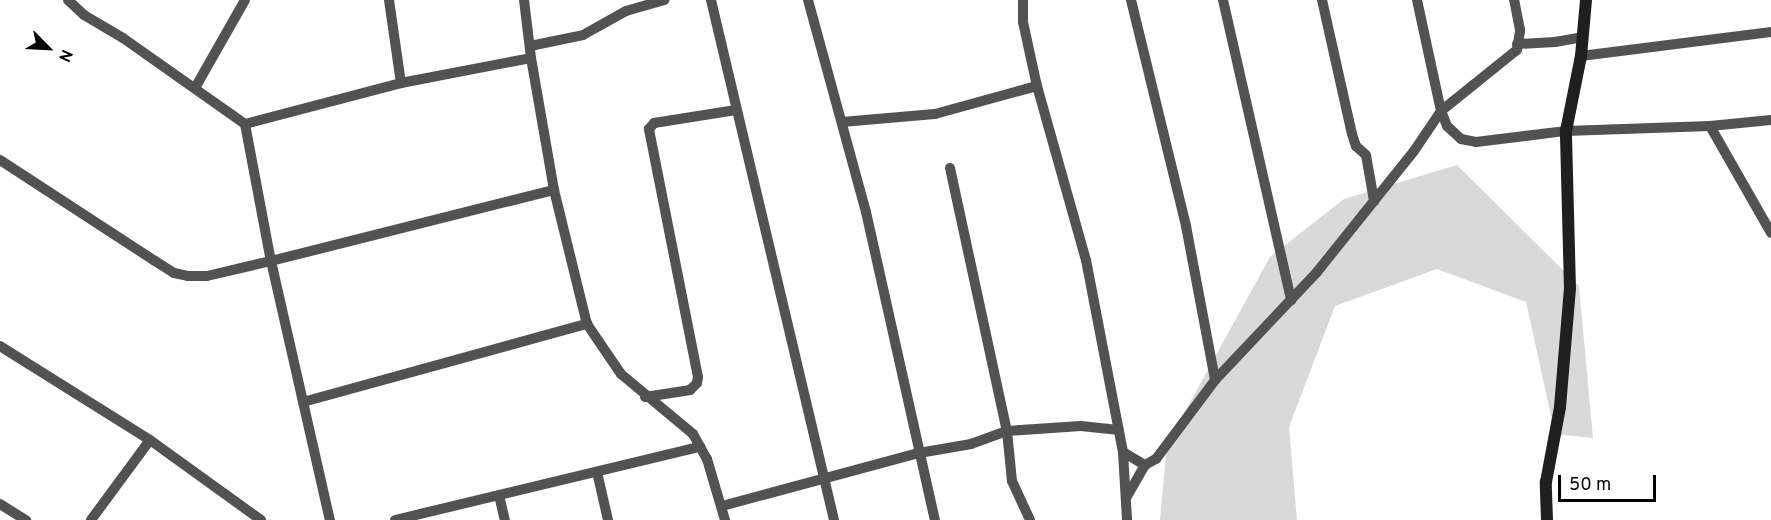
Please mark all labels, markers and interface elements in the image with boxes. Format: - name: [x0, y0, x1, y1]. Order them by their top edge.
- north arrow: [18, 18, 78, 78]
- text: N: [53, 46, 76, 65]
- scale bar: [1561, 463, 1658, 501]
- text: 50 m: [1569, 474, 1611, 497]

